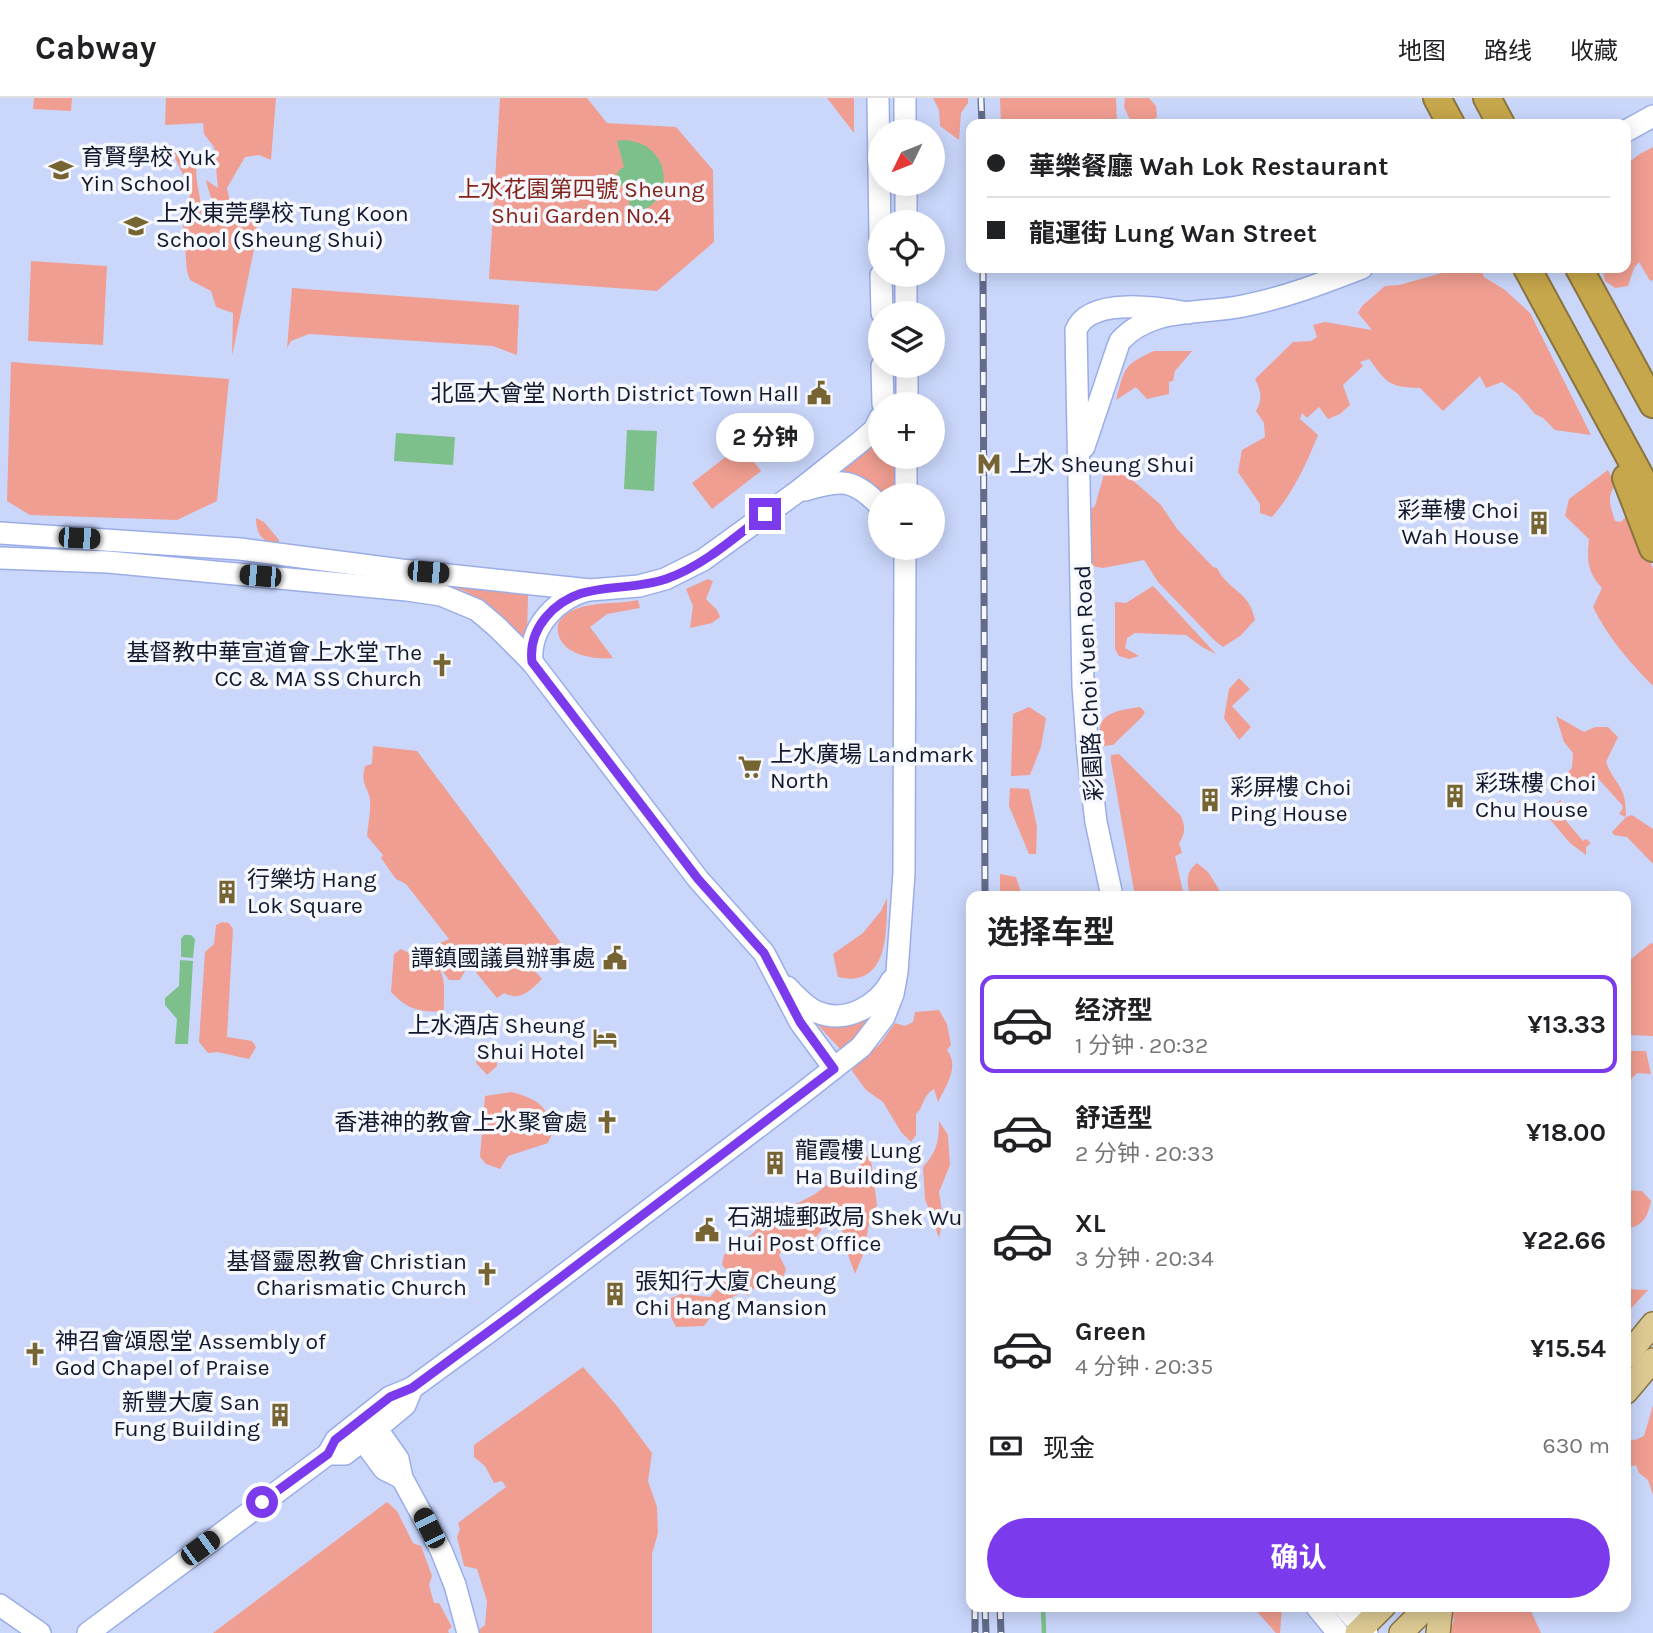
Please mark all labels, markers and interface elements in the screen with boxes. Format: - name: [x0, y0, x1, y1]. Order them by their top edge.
- text: Cabway: [35, 29, 156, 67]
- text: 地图: [1398, 37, 1446, 65]
- text: 路线: [1484, 37, 1532, 65]
- text: 收藏: [1570, 37, 1618, 65]
- north arrow: [868, 119, 945, 196]
- map controls: [868, 119, 945, 560]
- place label: 育賢學校 Yuk Yin School: [81, 144, 216, 197]
- text: 華樂餐廳 Wah Lok Restaurant: [1029, 151, 1389, 182]
- school or university icon: 育賢學校 Yuk Yin School: [47, 156, 75, 184]
- park label: 上水花園第四號 Sheung Shui Garden No.4: [458, 176, 704, 229]
- place label: 上水東莞學校 Tung Koon School (Sheung Shui): [156, 200, 409, 253]
- button: locate: [868, 210, 945, 287]
- school or university icon: 上水東莞學校 Tung Koon School (Sheung Shui): [122, 212, 150, 240]
- text: 龍運街 Lung Wan Street: [1029, 218, 1317, 249]
- button: layers: [868, 301, 945, 378]
- public building icon: 北區大會堂 North District Town Hall: [805, 379, 833, 407]
- place label: 北區大會堂 North District Town Hall: [431, 380, 799, 407]
- button: +: [868, 392, 945, 469]
- callout: 2 分钟: [716, 412, 814, 462]
- text: 2 分钟: [732, 424, 798, 451]
- metro station icon: 上水 Sheung Shui: [975, 450, 1003, 478]
- place label: 上水 Sheung Shui: [1009, 451, 1195, 478]
- button: −: [868, 483, 945, 560]
- place label: 彩華樓 Choi Wah House: [1397, 497, 1519, 550]
- route end: [749, 498, 781, 530]
- building icon: 彩華樓 Choi Wah House: [1525, 509, 1553, 537]
- car: [58, 526, 101, 550]
- car: [407, 560, 450, 584]
- car: [239, 564, 282, 588]
- street label: 彩園路 Choi Yuen Road: [1069, 564, 1108, 802]
- place label: 基督教中華宣道會上水堂 The CC & MA SS Church: [126, 639, 422, 692]
- church icon: 基督教中華宣道會上水堂 The CC & MA SS Church: [428, 651, 456, 679]
- place label: 上水廣場 Landmark North: [770, 741, 974, 794]
- supermarket icon: 上水廣場 Landmark North: [736, 753, 764, 781]
- place label: 彩珠樓 Choi Chu House: [1475, 770, 1597, 823]
- place label: 彩屏樓 Choi Ping House: [1230, 774, 1352, 827]
- building icon: 彩珠樓 Choi Chu House: [1441, 782, 1469, 810]
- building icon: 彩屏樓 Choi Ping House: [1196, 786, 1224, 814]
- place label: 行樂坊 Hang Lok Square: [247, 866, 376, 919]
- building icon: 行樂坊 Hang Lok Square: [213, 878, 241, 906]
- text: 选择车型: [987, 914, 1115, 951]
- public building icon: 譚鎮國議員辦事處: [601, 944, 629, 972]
- place label: 譚鎮國議員辦事處: [411, 945, 595, 972]
- icon: car: [991, 993, 1054, 1056]
- text: 经济型: [1075, 995, 1153, 1026]
- text: ¥13.33: [1527, 1009, 1606, 1040]
- place label: 上水酒店 Sheung Shui Hotel: [407, 1012, 585, 1065]
- hotel icon: 上水酒店 Sheung Shui Hotel: [591, 1024, 619, 1052]
- text: 1 分钟 · 20:32: [1075, 1032, 1208, 1059]
- icon: car: [991, 1101, 1054, 1164]
- text: 舒适型: [1075, 1103, 1153, 1134]
- church icon: 香港神的教會上水聚會處: [593, 1108, 621, 1136]
- place label: 香港神的教會上水聚會處: [334, 1109, 587, 1136]
- text: ¥18.00: [1526, 1117, 1606, 1148]
- place label: 龍霞樓 Lung Ha Building: [795, 1137, 921, 1190]
- text: 2 分钟 · 20:33: [1075, 1140, 1214, 1167]
- building icon: 龍霞樓 Lung Ha Building: [761, 1149, 789, 1177]
- place label: 石湖墟郵政局 Shek Wu Hui Post Office: [727, 1204, 962, 1257]
- text: XL: [1075, 1208, 1106, 1239]
- icon: car: [991, 1209, 1054, 1272]
- public building icon: 石湖墟郵政局 Shek Wu Hui Post Office: [693, 1216, 721, 1244]
- text: ¥22.66: [1522, 1225, 1606, 1256]
- text: 3 分钟 · 20:34: [1075, 1245, 1214, 1272]
- place label: 基督靈恩教會 Christian Charismatic Church: [226, 1248, 467, 1301]
- church icon: 基督靈恩教會 Christian Charismatic Church: [473, 1260, 501, 1288]
- place label: 張知行大廈 Cheung Chi Hang Mansion: [635, 1268, 836, 1321]
- building icon: 張知行大廈 Cheung Chi Hang Mansion: [601, 1280, 629, 1308]
- text: Green: [1075, 1316, 1147, 1347]
- icon: car: [991, 1317, 1054, 1380]
- place label: 神召會頌恩堂 Assembly of God Chapel of Praise: [55, 1328, 326, 1381]
- text: ¥15.54: [1530, 1333, 1606, 1364]
- church icon: 神召會頌恩堂 Assembly of God Chapel of Praise: [21, 1340, 49, 1368]
- text: 4 分钟 · 20:35: [1075, 1353, 1213, 1380]
- place label: 新豐大廈 San Fung Building: [113, 1389, 260, 1442]
- building icon: 新豐大廈 San Fung Building: [266, 1401, 294, 1429]
- icon: cash: [987, 1427, 1025, 1465]
- text: 630 m: [1543, 1432, 1610, 1459]
- text: 现金: [1043, 1433, 1095, 1464]
- route start: [246, 1486, 278, 1518]
- car: [411, 1505, 448, 1551]
- button: 确认: [987, 1518, 1610, 1598]
- car: [177, 1527, 224, 1569]

